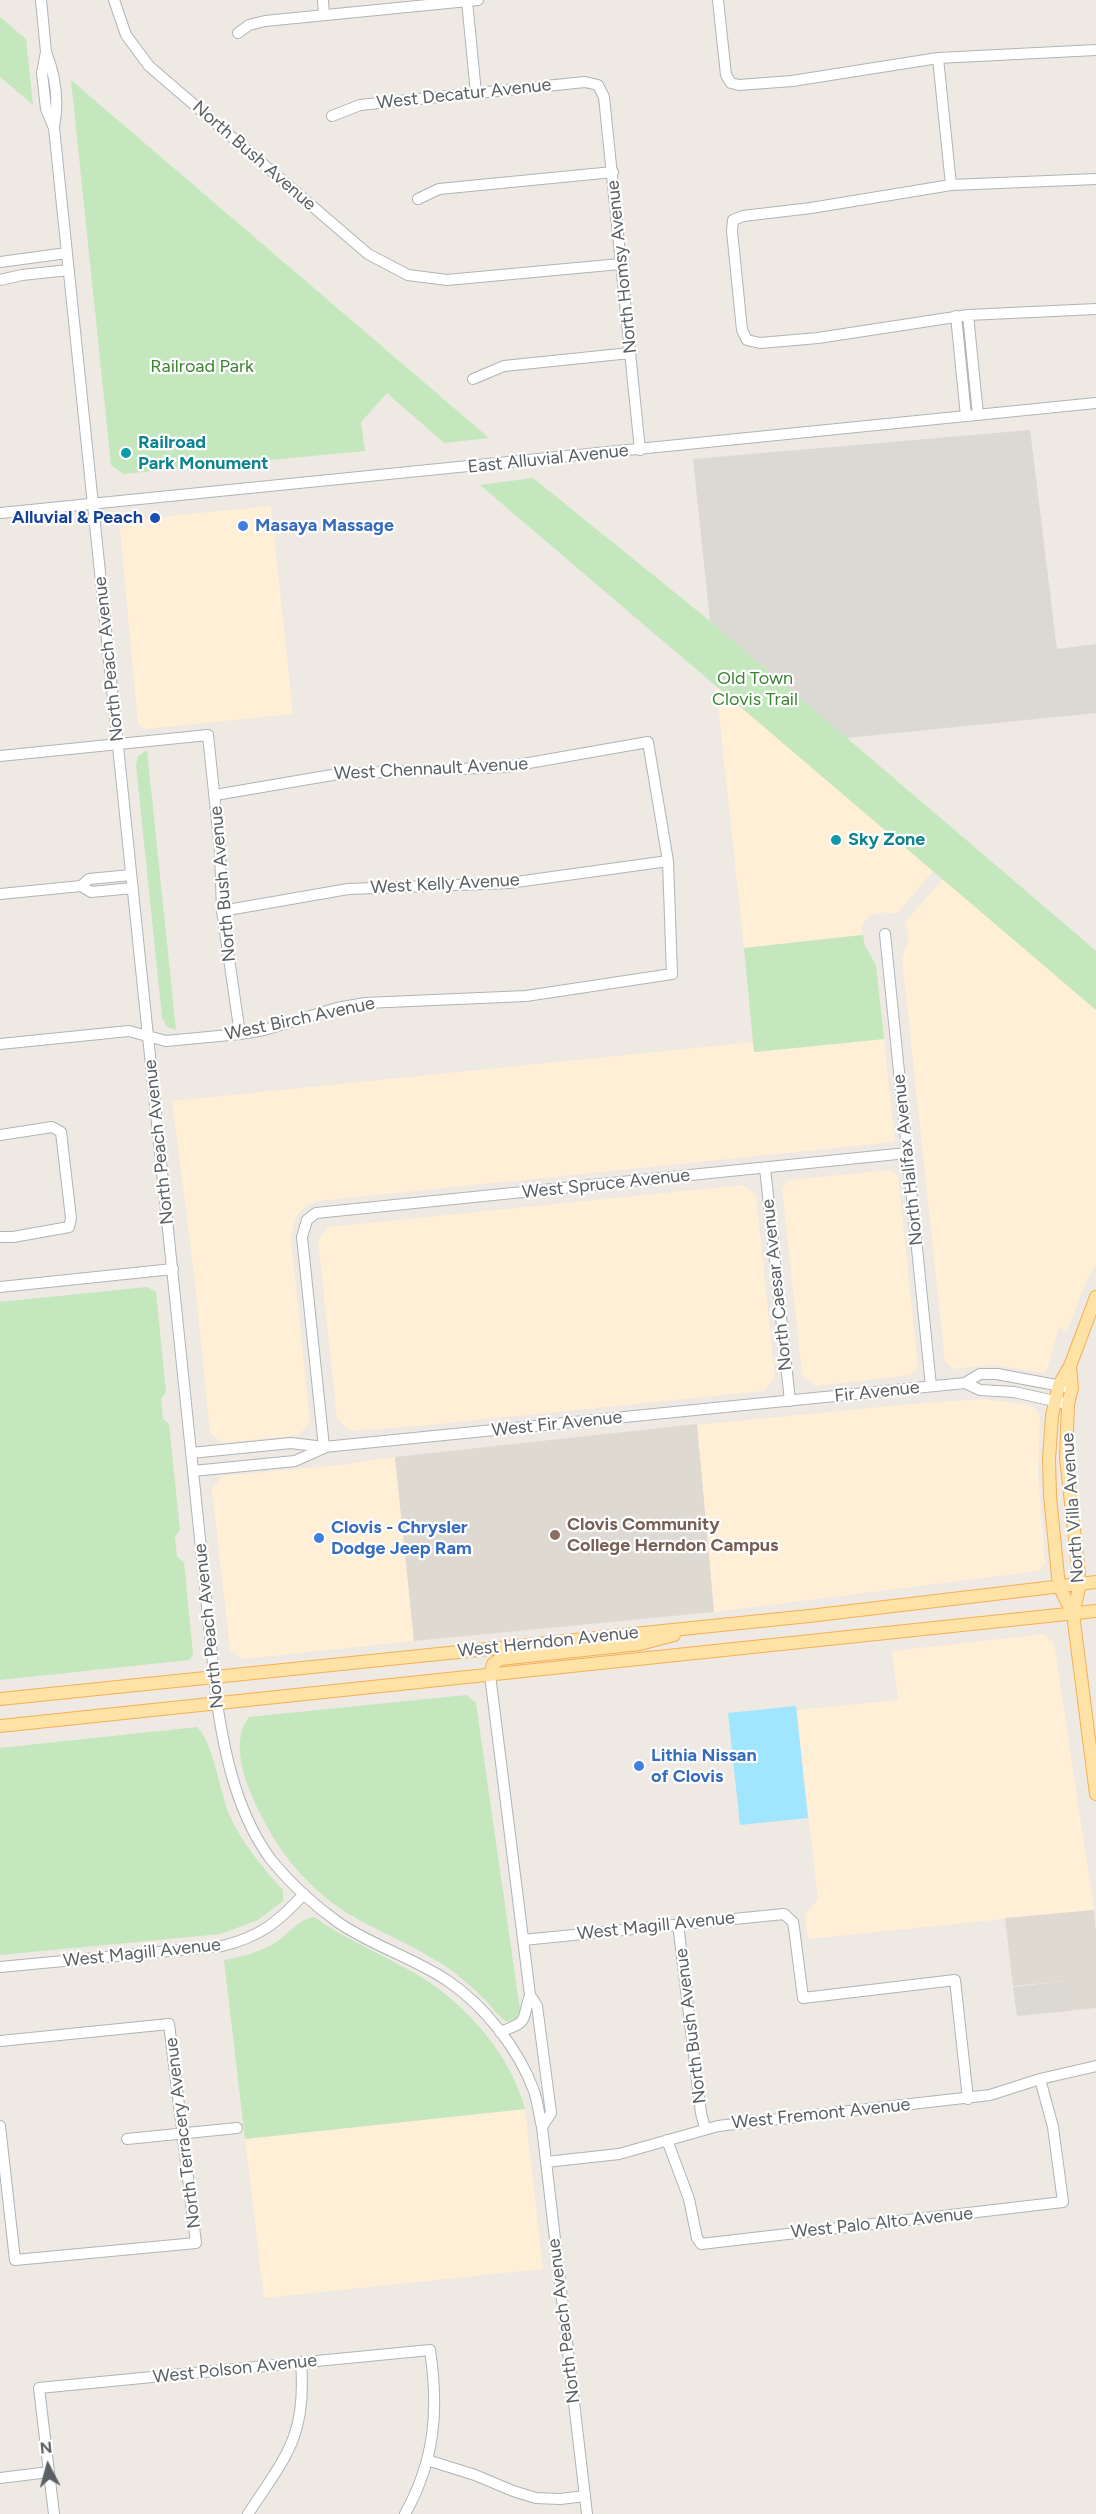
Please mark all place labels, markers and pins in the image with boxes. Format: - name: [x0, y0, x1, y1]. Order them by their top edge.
- place label: Railroad Park Monument: [138, 432, 269, 474]
- marker: Railroad Park Monument: [119, 446, 133, 460]
- place label: Alluvial & Peach: [12, 507, 143, 529]
- marker: Alluvial & Peach: [148, 511, 162, 525]
- place label: Masaya Massage: [255, 515, 394, 537]
- marker: Masaya Massage: [236, 519, 250, 533]
- place label: Sky Zone: [848, 829, 925, 851]
- marker: Sky Zone: [829, 833, 843, 847]
- place label: Clovis Community College Herndon Campus: [567, 1514, 778, 1556]
- place label: Clovis - Chrysler Dodge Jeep Ram: [331, 1517, 472, 1559]
- marker: Clovis Community College Herndon Campus: [548, 1528, 562, 1542]
- marker: Clovis - Chrysler Dodge Jeep Ram: [312, 1531, 326, 1545]
- place label: Lithia Nissan of Clovis: [651, 1745, 757, 1788]
- marker: Lithia Nissan of Clovis: [632, 1759, 646, 1773]

